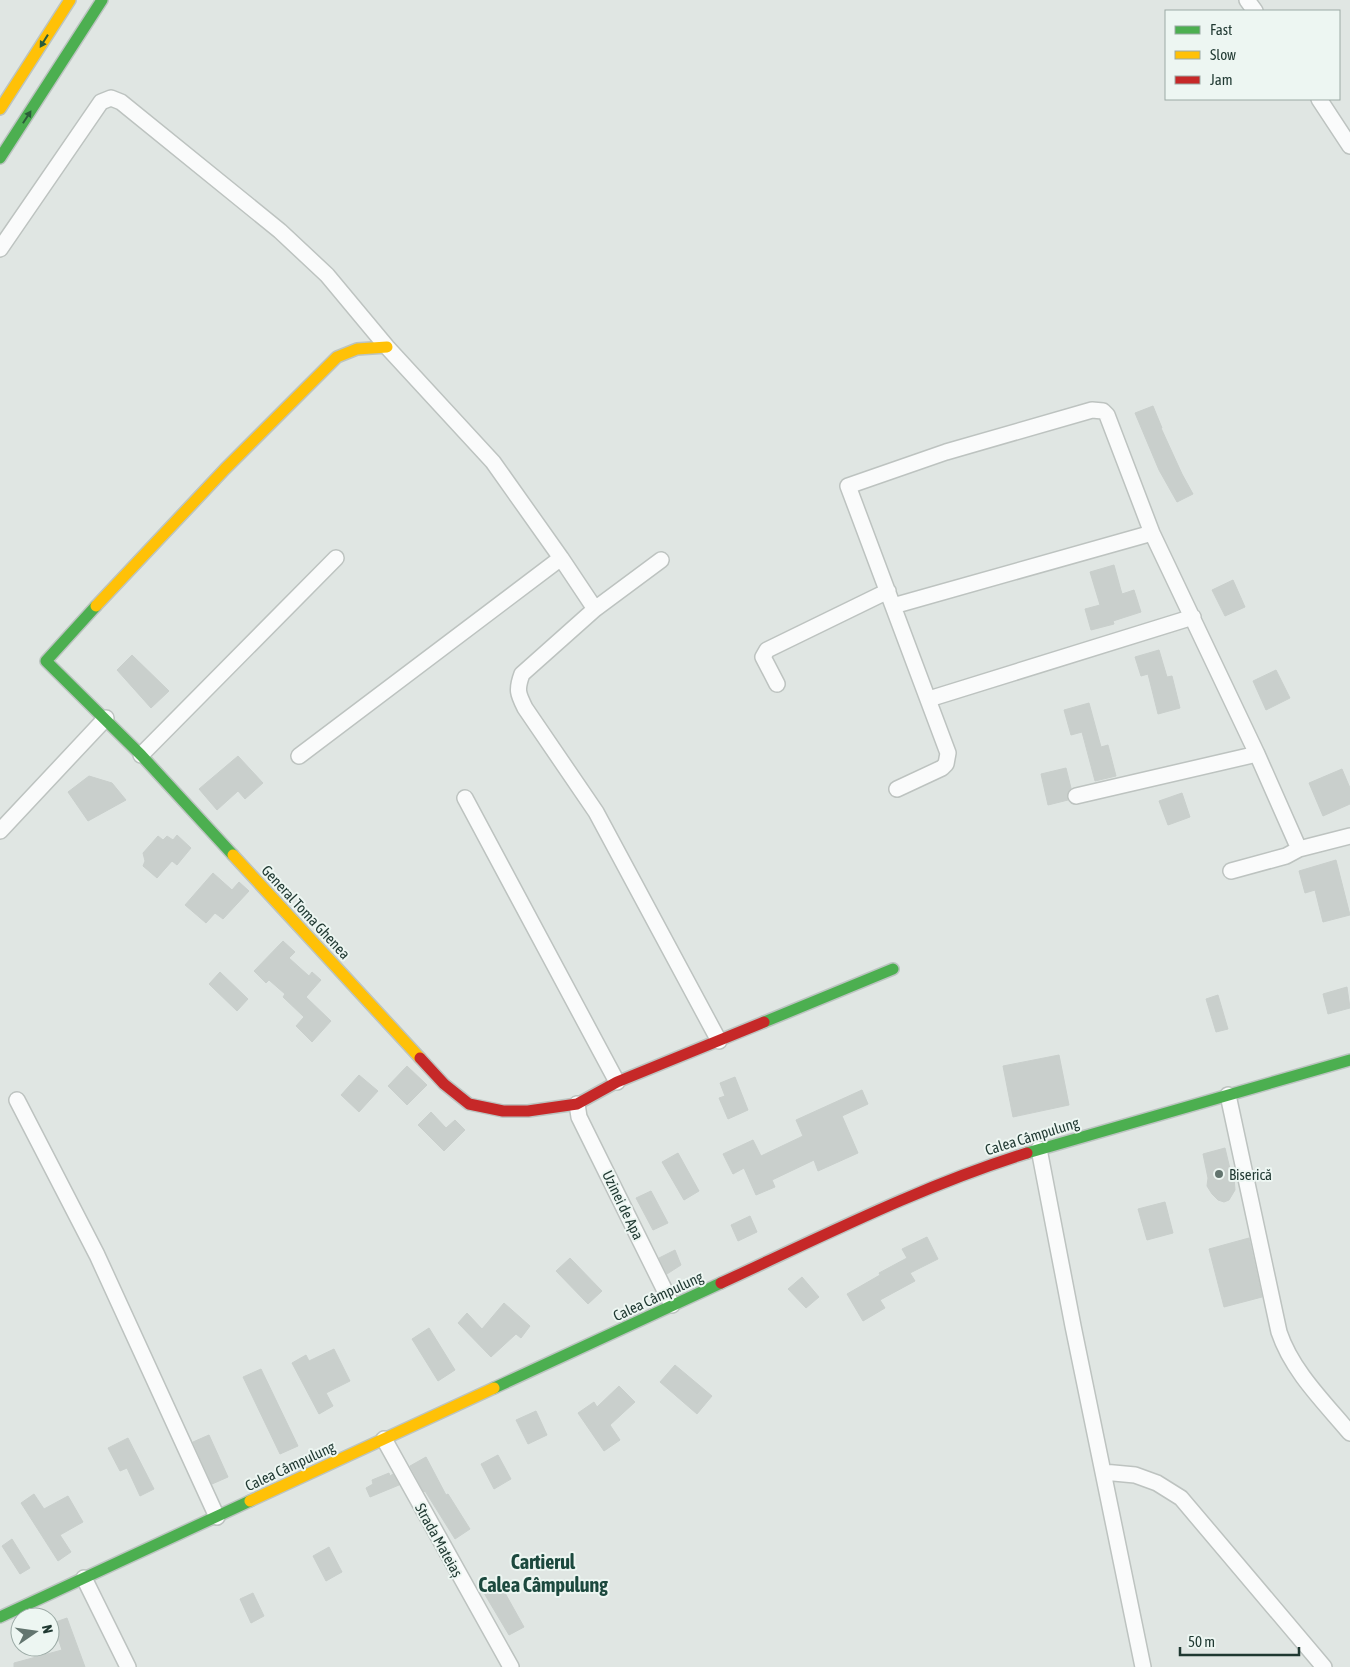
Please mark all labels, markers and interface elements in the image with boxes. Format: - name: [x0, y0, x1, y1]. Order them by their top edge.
- legend: [1165, 10, 1340, 100]
- text: Fast: [1210, 21, 1232, 38]
- one-way arrow: [39, 35, 48, 48]
- text: Slow: [1210, 46, 1236, 63]
- text: Jam: [1210, 71, 1233, 88]
- one-way arrow: [22, 111, 32, 124]
- street label: General Toma Ghenea: [258, 862, 354, 962]
- street label: Calea Câmpulung: [983, 1113, 1081, 1158]
- place label: Biserică: [1229, 1166, 1272, 1183]
- street label: Uzinei de Apa: [599, 1168, 647, 1242]
- marker: Biserică: [1213, 1168, 1225, 1180]
- street label: Calea Câmpulung: [610, 1268, 706, 1324]
- street label: Calea Câmpulung: [242, 1438, 338, 1494]
- street label: Strada Mateiaș: [412, 1500, 466, 1580]
- district label: Cartierul Calea Câmpulung: [478, 1550, 608, 1596]
- north arrow: [10, 1607, 60, 1657]
- text: N: [39, 1623, 56, 1635]
- scale bar: [1180, 1624, 1299, 1656]
- text: 50 m: [1188, 1633, 1215, 1650]

